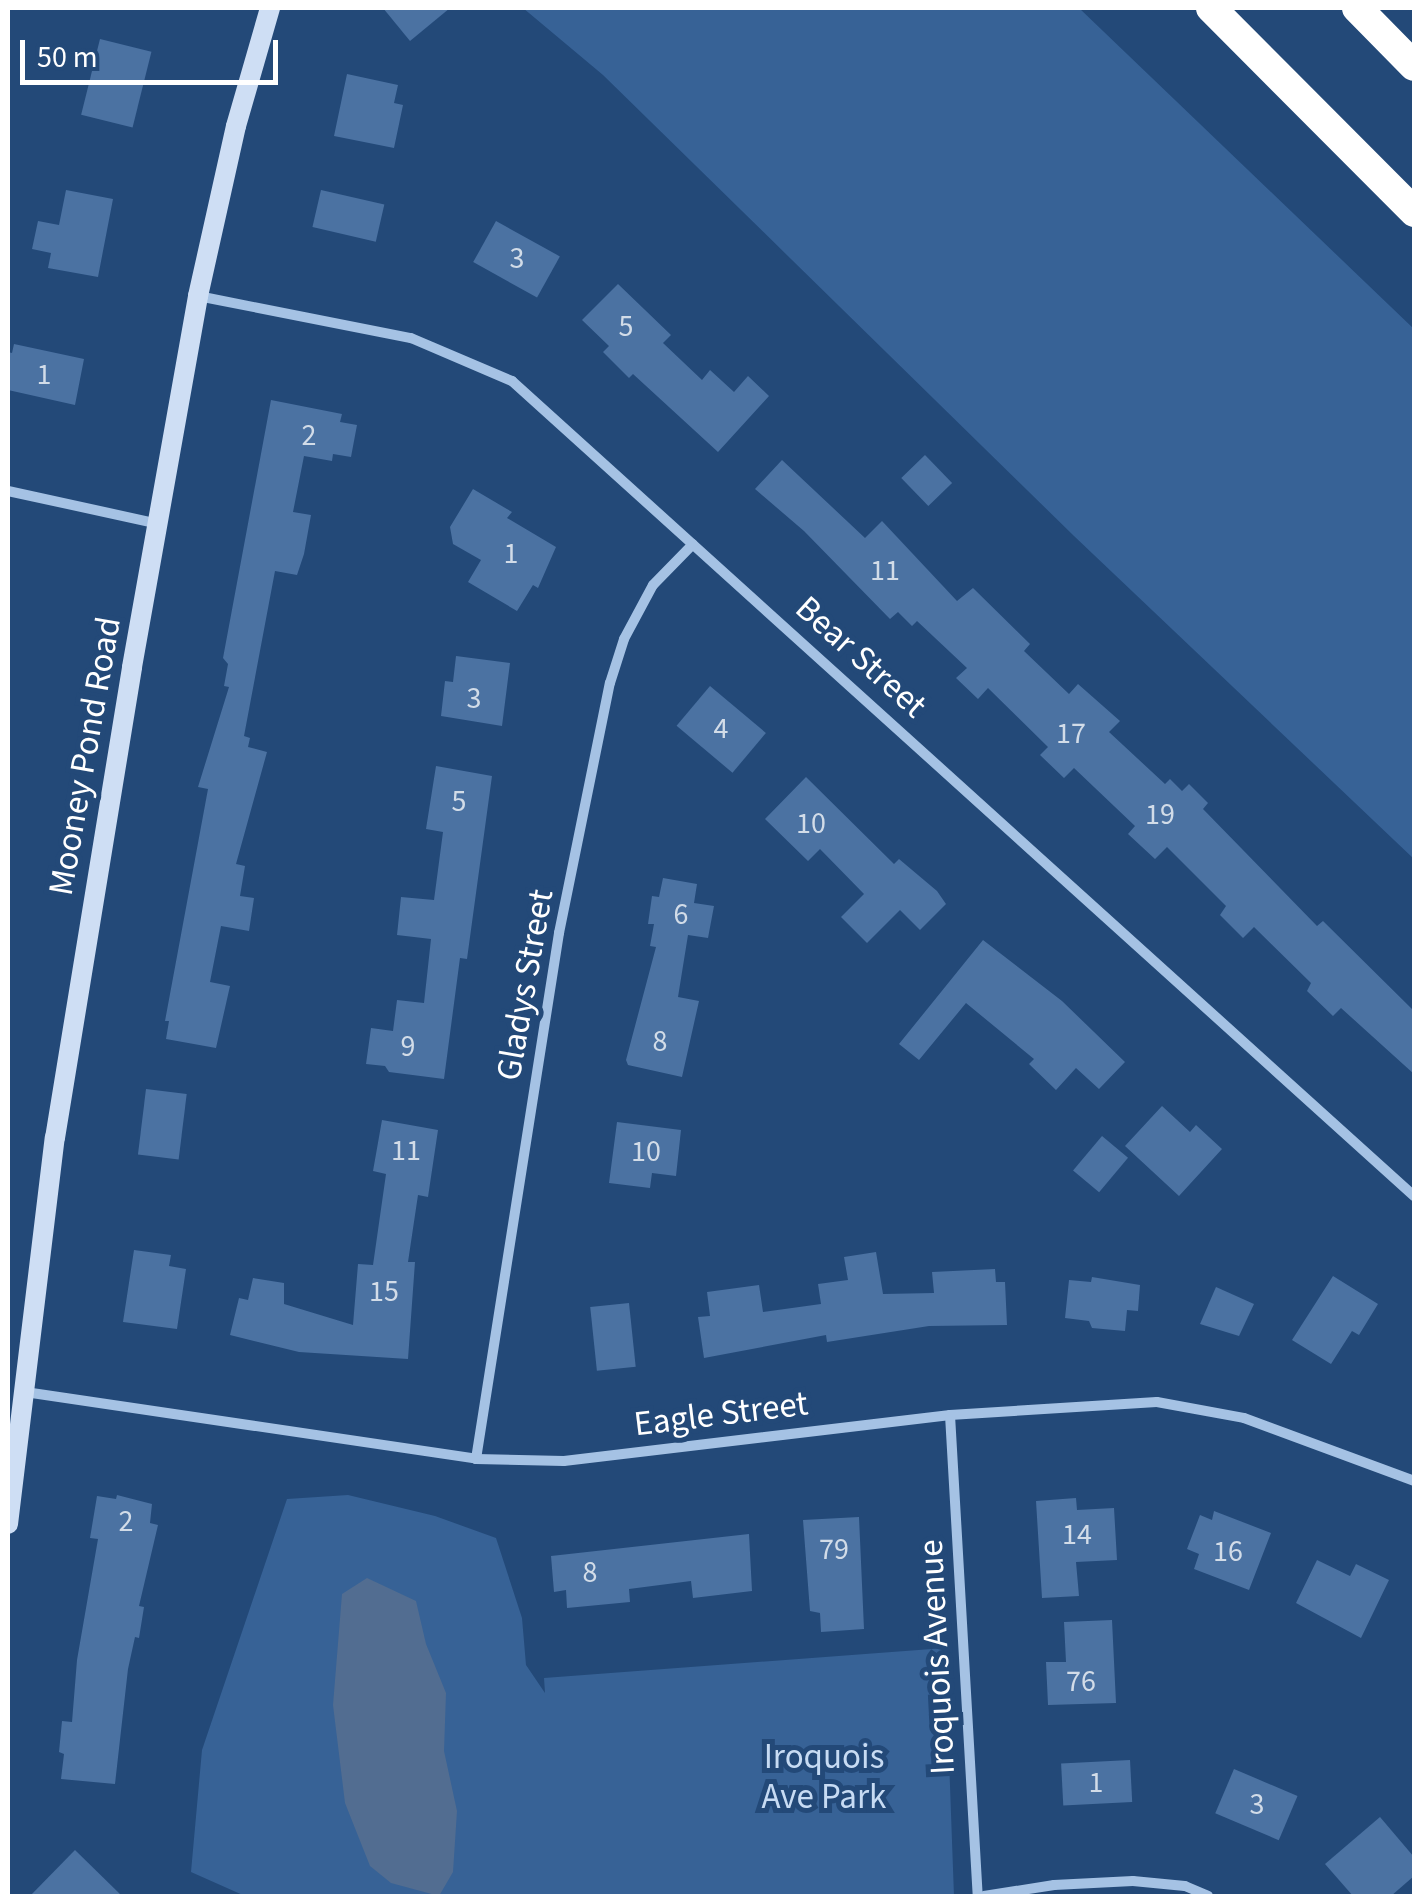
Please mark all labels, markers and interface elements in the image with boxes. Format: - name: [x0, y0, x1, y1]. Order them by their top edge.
- scale bar: [25, 20, 282, 82]
- text: 50 m: [37, 36, 98, 79]
- house number: 3: [510, 241, 524, 277]
- house number: 5: [619, 309, 633, 345]
- house number: 1: [37, 357, 51, 393]
- house number: 2: [302, 418, 316, 454]
- house number: 1: [504, 536, 518, 572]
- house number: 11: [870, 553, 900, 589]
- street label: Bear Street: [787, 587, 935, 727]
- street label: Mooney Pond Road: [40, 613, 130, 899]
- house number: 3: [467, 681, 481, 717]
- house number: 4: [714, 711, 728, 747]
- house number: 17: [1056, 716, 1086, 752]
- house number: 5: [452, 784, 466, 820]
- house number: 19: [1145, 797, 1175, 833]
- house number: 10: [796, 806, 826, 842]
- street label: Gladys Street: [488, 886, 562, 1084]
- house number: 6: [674, 897, 688, 933]
- house number: 8: [653, 1024, 667, 1060]
- house number: 9: [401, 1029, 415, 1065]
- house number: 11: [391, 1133, 421, 1169]
- house number: 10: [631, 1134, 661, 1170]
- house number: 15: [369, 1274, 399, 1310]
- street label: Eagle Street: [632, 1383, 810, 1445]
- house number: 2: [119, 1504, 133, 1540]
- house number: 14: [1062, 1517, 1092, 1553]
- house number: 79: [819, 1532, 849, 1568]
- house number: 16: [1213, 1534, 1243, 1570]
- street label: Iroquois Avenue: [910, 1538, 964, 1776]
- house number: 8: [583, 1555, 597, 1591]
- house number: 76: [1066, 1664, 1096, 1700]
- park label: Iroquois Ave Park: [762, 1736, 886, 1818]
- house number: 1: [1089, 1765, 1103, 1801]
- house number: 3: [1250, 1787, 1264, 1823]

